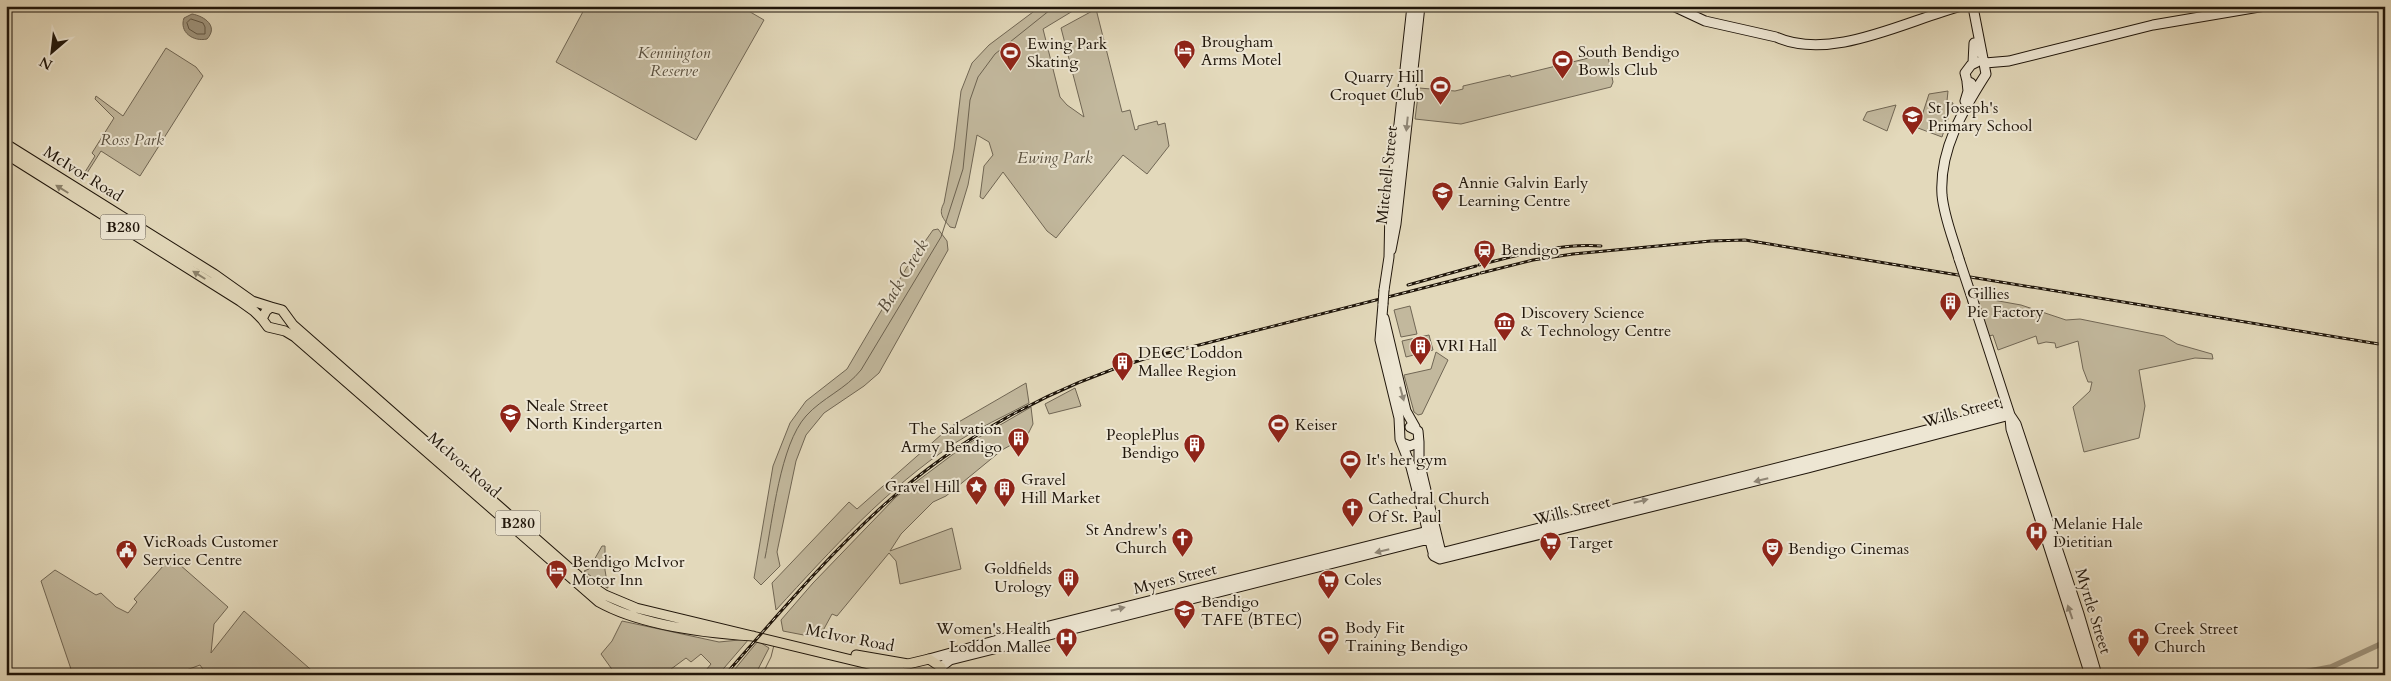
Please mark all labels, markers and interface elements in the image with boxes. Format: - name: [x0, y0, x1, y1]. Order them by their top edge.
- north arrow: [28, 28, 78, 78]
- place label: Brougham Arms Motel: [1201, 31, 1282, 71]
- place label: Ewing Park Skating: [1027, 33, 1108, 73]
- hotel icon: Brougham Arms Motel: [1173, 39, 1197, 70]
- sports icon: Ewing Park Skating: [999, 41, 1023, 72]
- place label: South Bendigo Bowls Club: [1578, 41, 1680, 81]
- park label: Kennington Reserve: [638, 42, 711, 82]
- sports icon: South Bendigo Bowls Club: [1550, 49, 1574, 80]
- text: N: [36, 52, 56, 74]
- place label: Quarry Hill Croquet Club: [1330, 66, 1424, 106]
- sports icon: Quarry Hill Croquet Club: [1428, 74, 1452, 105]
- place label: St Joseph's Primary School: [1928, 97, 2032, 137]
- school or university icon: St Joseph's Primary School: [1900, 105, 1924, 136]
- one-way arrow: [1403, 117, 1411, 133]
- street label: Mitchell Street: [1371, 125, 1403, 225]
- park label: Ross Park: [100, 129, 164, 151]
- street label: McIvor Road: [39, 141, 127, 207]
- park label: Ewing Park: [1017, 147, 1093, 169]
- place label: Annie Galvin Early Learning Centre: [1458, 172, 1589, 212]
- school or university icon: Annie Galvin Early Learning Centre: [1430, 180, 1454, 211]
- one-way arrow: [55, 184, 68, 193]
- road number: B280: [100, 214, 146, 240]
- water label: Back Creek: [871, 235, 935, 317]
- station icon: Bendigo: [1473, 238, 1497, 269]
- place label: Bendigo: [1501, 239, 1559, 261]
- one-way arrow: [193, 270, 206, 280]
- place label: Gillies Pie Factory: [1967, 283, 2044, 323]
- building icon: Gillies Pie Factory: [1939, 291, 1963, 322]
- place label: Discovery Science & Technology Centre: [1521, 302, 1671, 342]
- museum icon: Discovery Science & Technology Centre: [1493, 310, 1517, 341]
- building icon: VRI Hall: [1408, 334, 1432, 365]
- place label: VRI Hall: [1436, 335, 1497, 357]
- place label: DECC Loddon Mallee Region: [1138, 342, 1243, 382]
- building icon: DECC Loddon Mallee Region: [1110, 350, 1134, 381]
- one-way arrow: [1398, 387, 1406, 402]
- street label: Wills Street: [1919, 391, 2002, 434]
- place label: Neale Street North Kindergarten: [526, 395, 663, 435]
- school or university icon: Neale Street North Kindergarten: [498, 403, 522, 434]
- sports icon: Keiser: [1267, 413, 1291, 444]
- place label: Keiser: [1295, 414, 1337, 436]
- place label: The Salvation Army Bendigo: [901, 418, 1002, 458]
- place label: PeoplePlus Bendigo: [1106, 424, 1179, 464]
- building icon: The Salvation Army Bendigo: [1006, 426, 1030, 457]
- street label: McIvor Road: [423, 427, 505, 503]
- building icon: PeoplePlus Bendigo: [1183, 432, 1207, 463]
- sports icon: It's her gym: [1338, 448, 1362, 479]
- place label: It's her gym: [1366, 449, 1447, 471]
- place label: Gravel Hill Market: [1021, 469, 1100, 509]
- place icon: Gravel Hill: [964, 475, 988, 506]
- place label: Gravel Hill: [885, 476, 960, 498]
- one-way arrow: [1753, 476, 1768, 484]
- building icon: Gravel Hill Market: [993, 477, 1017, 508]
- place label: Cathedral Church Of St. Paul: [1368, 488, 1490, 528]
- street label: Wills Street: [1530, 491, 1613, 531]
- church icon: Cathedral Church Of St. Paul: [1340, 496, 1364, 527]
- one-way arrow: [1633, 497, 1648, 505]
- road number: B280: [496, 510, 540, 536]
- place label: Melanie Hale Dietitian: [2053, 513, 2143, 553]
- place label: St Andrew's Church: [1086, 519, 1167, 559]
- hospital icon: Melanie Hale Dietitian: [2025, 521, 2049, 552]
- church icon: St Andrew's Church: [1171, 527, 1195, 558]
- place label: VicRoads Customer Service Centre: [143, 531, 278, 571]
- supermarket icon: Target: [1539, 531, 1563, 562]
- place label: Target: [1567, 532, 1613, 554]
- theatre icon: Bendigo Cinemas: [1760, 537, 1784, 568]
- place label: Bendigo Cinemas: [1788, 538, 1909, 560]
- public building icon: VicRoads Customer Service Centre: [115, 539, 139, 570]
- one-way arrow: [1375, 547, 1390, 555]
- place label: Bendigo McIvor Motor Inn: [572, 551, 685, 591]
- place label: Goldfields Urology: [984, 558, 1053, 598]
- street label: Myers Street: [1131, 558, 1219, 600]
- hotel icon: Bendigo McIvor Motor Inn: [544, 559, 568, 590]
- street label: Myrtle Street: [2070, 565, 2116, 657]
- building icon: Goldfields Urology: [1056, 566, 1080, 597]
- supermarket icon: Coles: [1316, 568, 1340, 599]
- place label: Coles: [1344, 569, 1382, 591]
- place label: Bendigo TAFE (BTEC): [1201, 591, 1302, 631]
- school or university icon: Bendigo TAFE (BTEC): [1173, 599, 1197, 630]
- one-way arrow: [2066, 604, 2073, 619]
- one-way arrow: [1111, 605, 1126, 613]
- place label: Body Fit Training Bendigo: [1345, 617, 1468, 657]
- place label: Women's Health Loddon Mallee: [935, 618, 1051, 658]
- place label: Creek Street Church: [2154, 618, 2238, 658]
- street label: McIvor Road: [804, 619, 897, 657]
- sports icon: Body Fit Training Bendigo: [1317, 625, 1341, 656]
- hospital icon: Women's Health Loddon Mallee: [1055, 626, 1079, 657]
- church icon: Creek Street Church: [2126, 626, 2150, 657]

